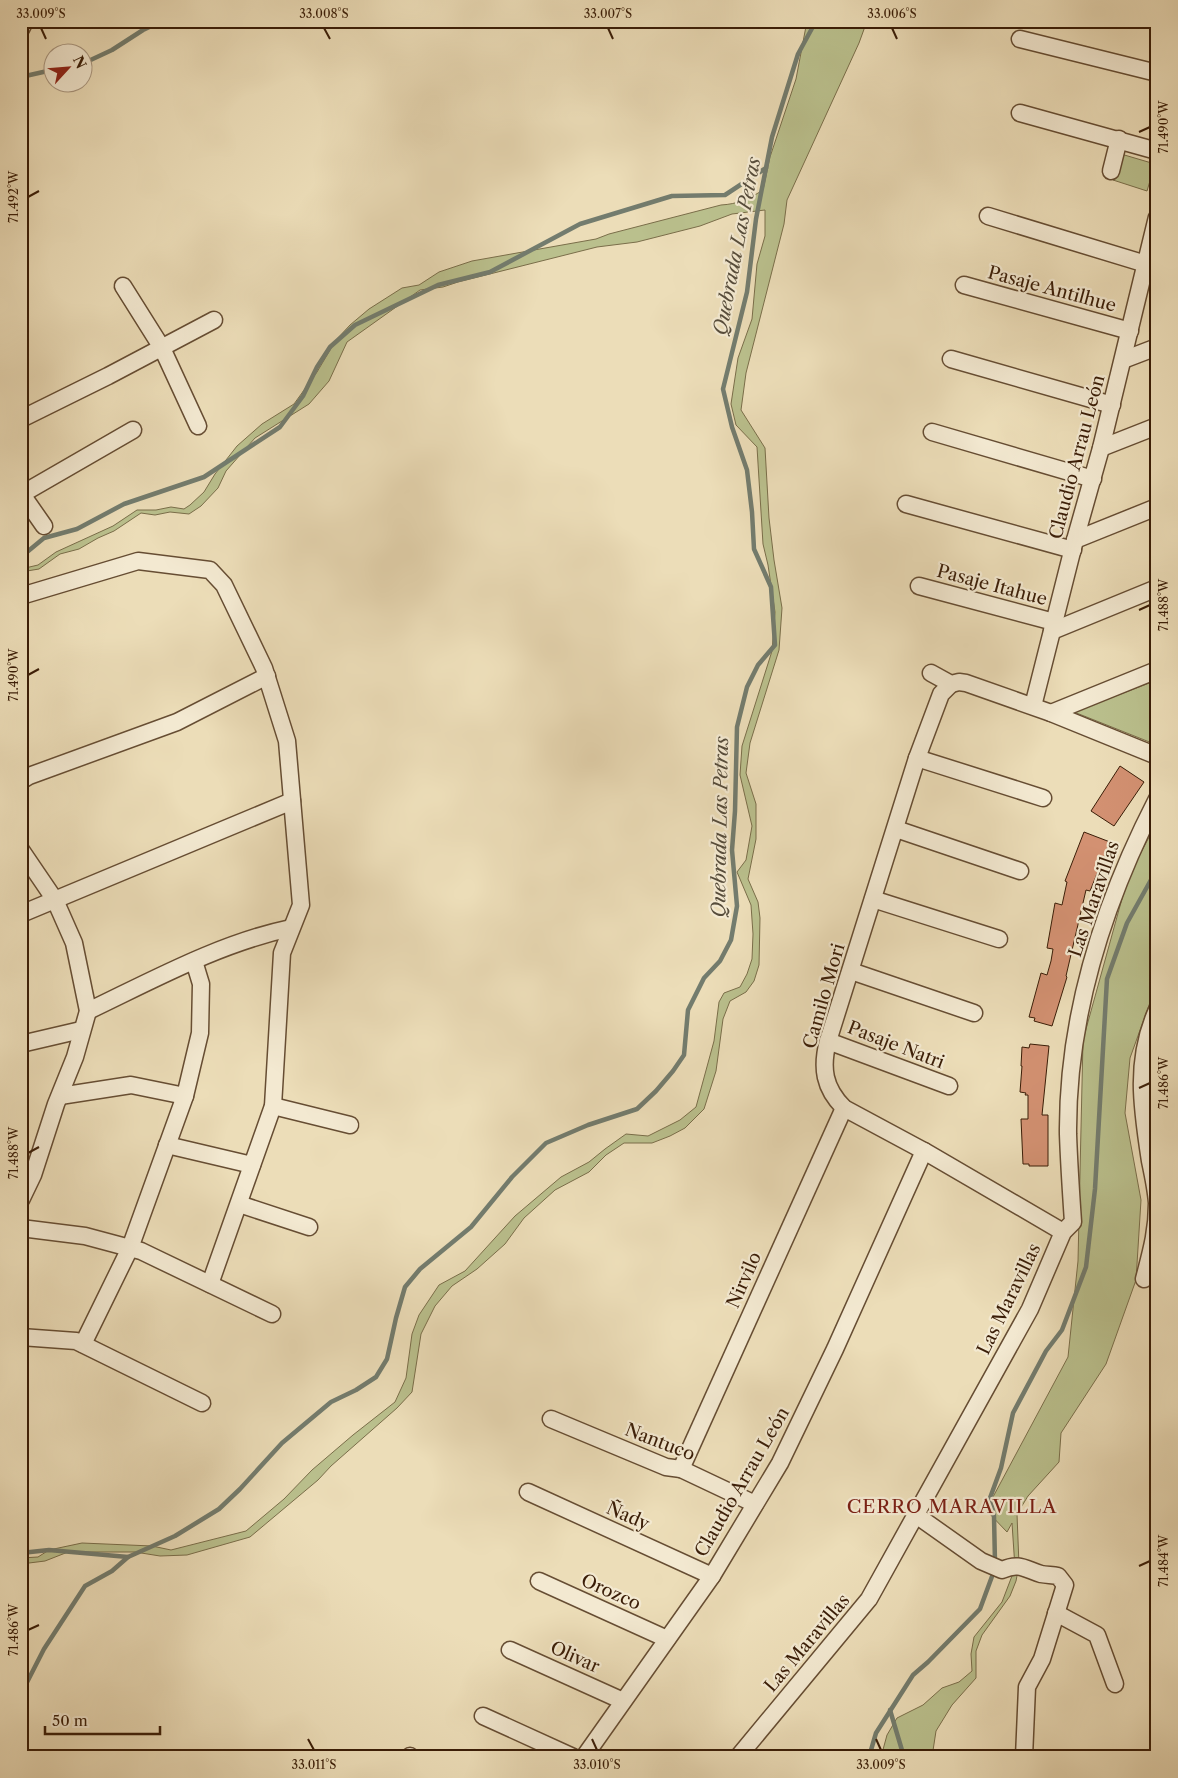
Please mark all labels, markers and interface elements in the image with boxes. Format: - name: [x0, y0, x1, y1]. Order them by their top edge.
- text: 33.009°S: [16, 6, 66, 21]
- text: 33.008°S: [299, 6, 349, 21]
- text: 33.007°S: [584, 6, 632, 21]
- text: 33.006°S: [867, 6, 917, 21]
- north arrow: [42, 42, 92, 92]
- text: N: [69, 53, 90, 72]
- text: 71.490°W: [1156, 100, 1171, 153]
- water label: Quebrada Las Petras: [708, 154, 766, 337]
- text: 71.492°W: [6, 170, 21, 223]
- street label: Pasaje Antilhue: [985, 261, 1119, 317]
- street label: Claudio Arrau León: [1044, 372, 1110, 542]
- street label: Pasaje Itahue: [934, 560, 1050, 610]
- text: 71.488°W: [1156, 578, 1171, 631]
- text: 71.490°W: [6, 648, 21, 701]
- water label: Quebrada Las Petras: [707, 735, 733, 918]
- street label: Las Maravillas: [1064, 838, 1124, 960]
- street label: Camilo Mori: [798, 940, 850, 1051]
- street label: Pasaje Natri: [845, 1016, 948, 1074]
- text: 71.486°W: [1156, 1056, 1171, 1109]
- text: 71.488°W: [6, 1126, 21, 1179]
- street label: Las Maravillas: [973, 1240, 1045, 1358]
- street label: Nirvilo: [722, 1248, 766, 1312]
- street label: Claudio Arrau León: [690, 1403, 794, 1561]
- street label: Nantuco: [622, 1419, 698, 1465]
- street label: Ñady: [603, 1495, 655, 1536]
- district label: CERRO MARAVILLA: [847, 1495, 1057, 1518]
- text: 71.484°W: [1156, 1534, 1171, 1587]
- street label: Orozco: [578, 1569, 644, 1615]
- street label: Las Maravillas: [760, 1589, 854, 1697]
- text: 71.486°W: [6, 1603, 21, 1656]
- street label: Olivar: [547, 1636, 603, 1678]
- scale bar: [45, 1703, 160, 1735]
- text: 50 m: [52, 1711, 88, 1730]
- text: 33.011°S: [292, 1757, 336, 1772]
- text: 33.010°S: [573, 1757, 621, 1772]
- text: 33.009°S: [856, 1757, 906, 1772]

